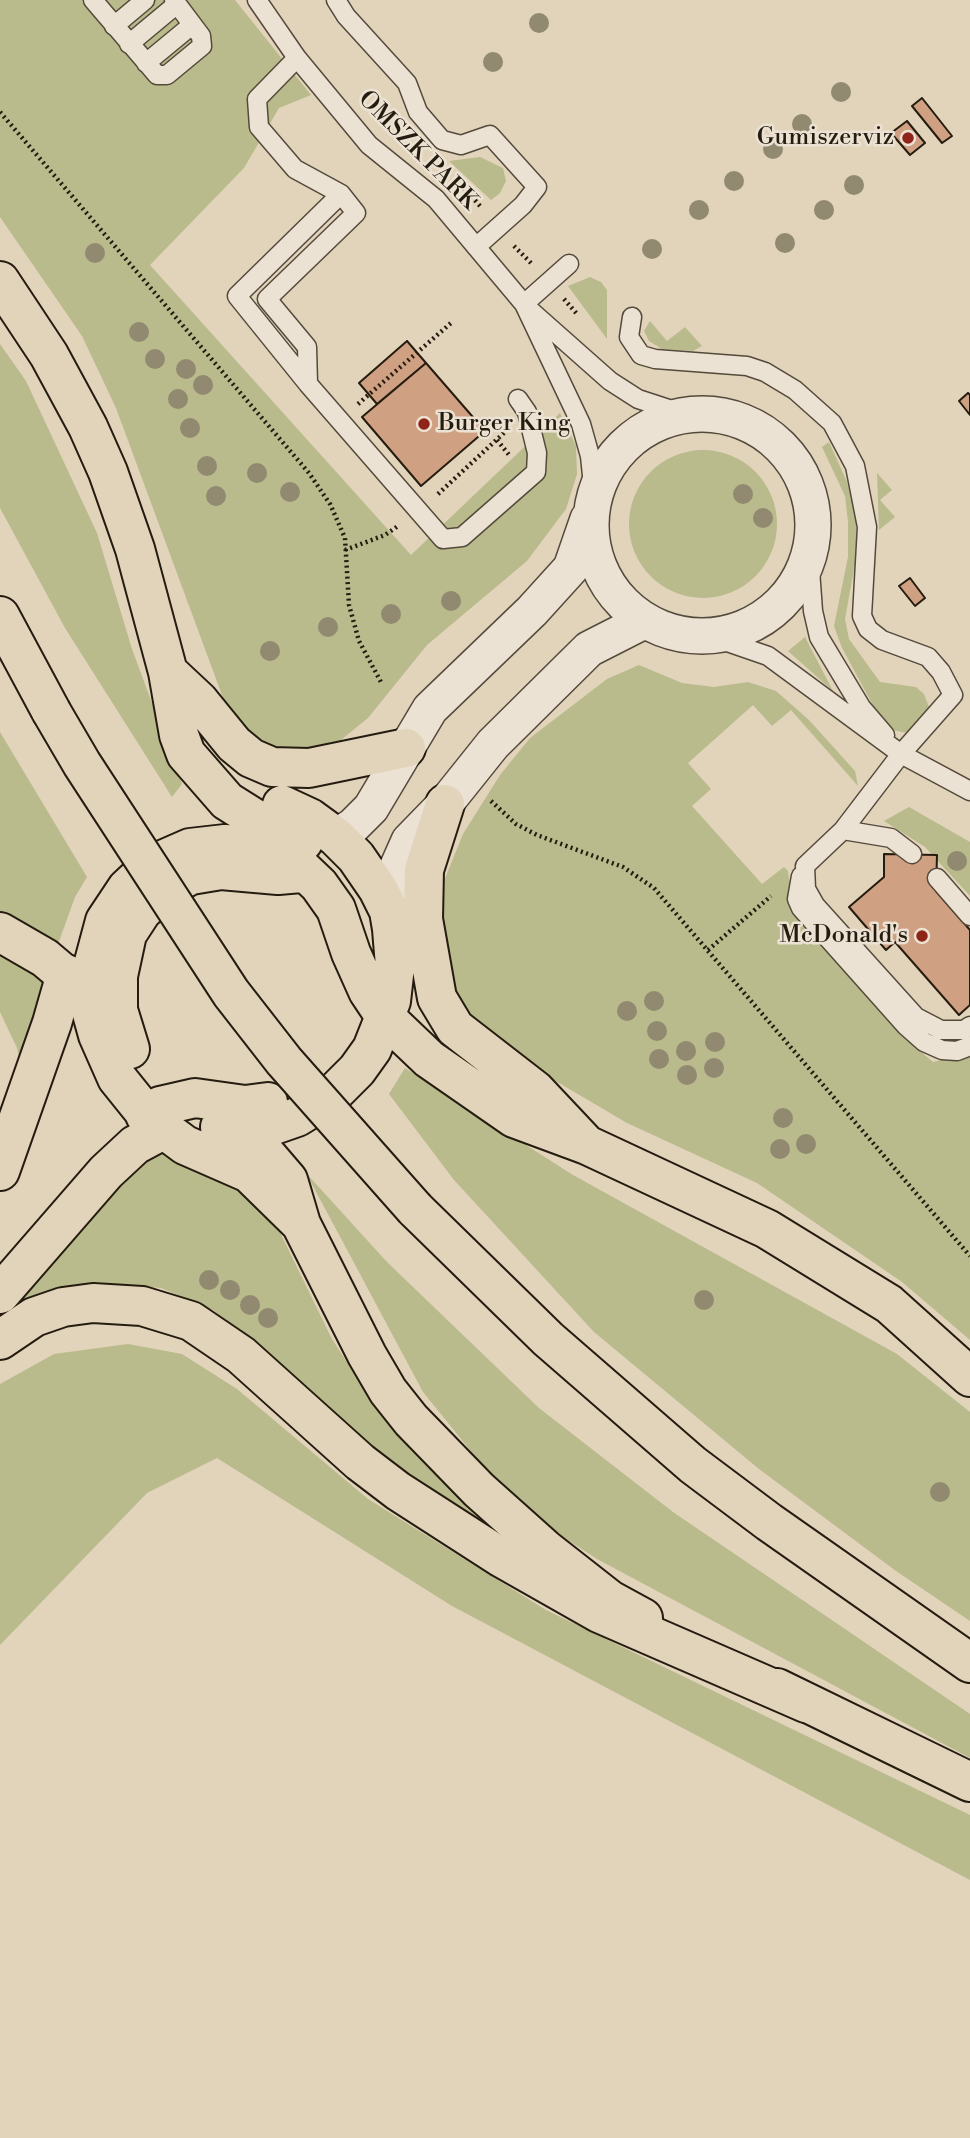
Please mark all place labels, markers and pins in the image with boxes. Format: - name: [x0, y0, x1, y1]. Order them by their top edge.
- place label: Gumiszerviz: [757, 124, 894, 152]
- marker: Gumiszerviz: [900, 130, 916, 146]
- place label: Burger King: [438, 410, 570, 438]
- marker: Burger King: [416, 416, 432, 432]
- place label: McDonald's: [779, 922, 908, 950]
- marker: McDonald's: [914, 928, 930, 944]

